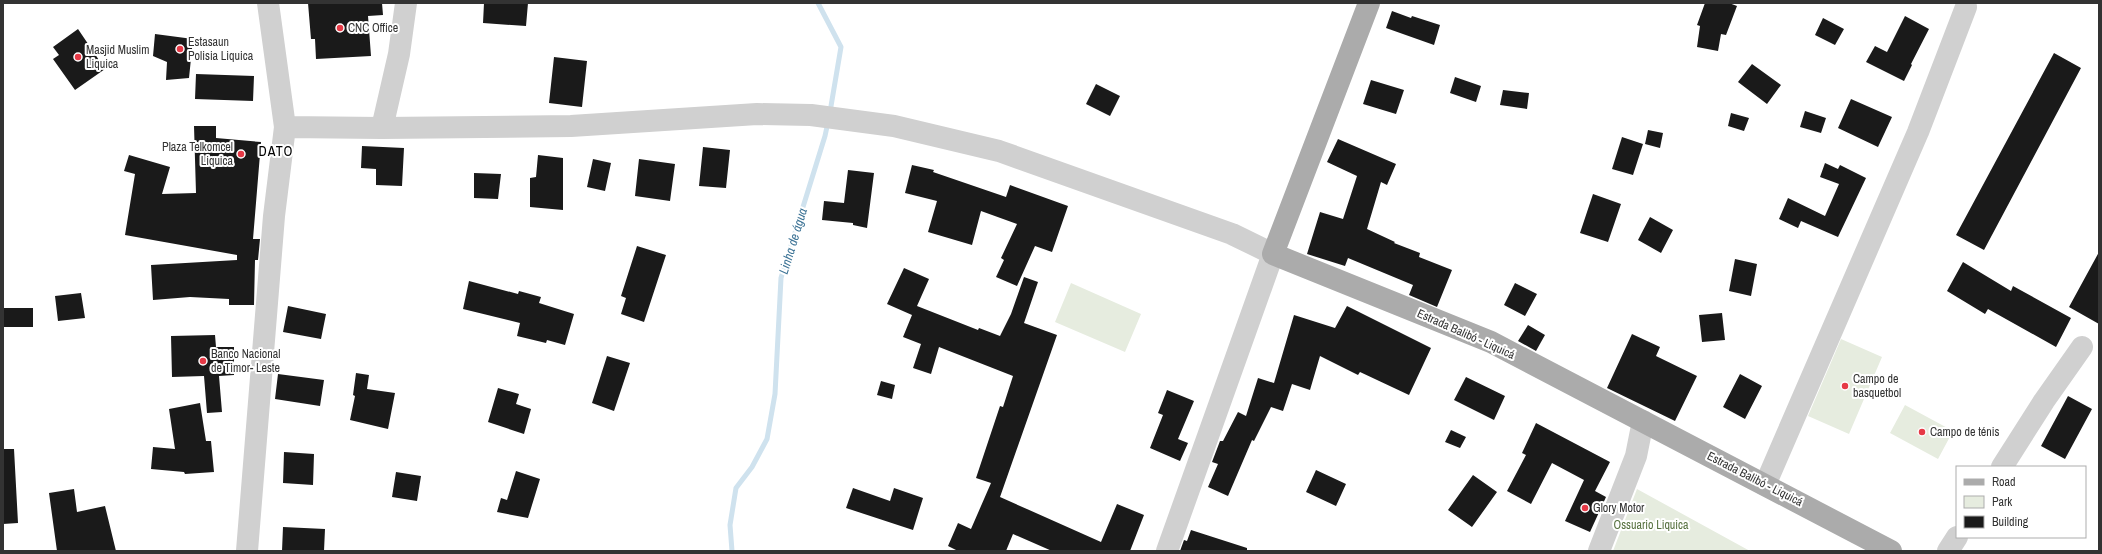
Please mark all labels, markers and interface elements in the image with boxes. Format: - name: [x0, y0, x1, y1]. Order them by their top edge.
- place label: CNC Office: [348, 20, 398, 36]
- marker: CNC Office: [335, 23, 345, 33]
- place label: Estasaun Polisia Liquica: [188, 34, 254, 64]
- place label: Masjid Muslim Liquica: [86, 42, 149, 72]
- marker: Estasaun Polisia Liquica: [175, 44, 185, 54]
- marker: Masjid Muslim Liquica: [73, 52, 83, 62]
- place label: Plaza Telkomcel Liquica: [162, 139, 234, 169]
- district label: DATO: [259, 142, 293, 160]
- marker: Plaza Telkomcel Liquica: [236, 149, 246, 159]
- water label: Linha de água: [775, 206, 811, 276]
- street label: Estrada Balibó - Liquicá: [1415, 305, 1518, 363]
- place label: Banco Nacional de Timor- Leste: [211, 346, 280, 376]
- marker: Banco Nacional de Timor- Leste: [198, 356, 208, 366]
- place label: Campo de basquetbol: [1853, 371, 1901, 401]
- marker: Campo de basquetbol: [1840, 381, 1850, 391]
- place label: Campo de ténis: [1930, 424, 2000, 440]
- marker: Campo de ténis: [1917, 427, 1927, 437]
- street label: Estrada Balibó - Liquicá: [1704, 448, 1806, 510]
- legend: [1956, 466, 2086, 538]
- text: Road: [1992, 474, 2016, 490]
- text: Park: [1992, 494, 2012, 510]
- place label: Glory Motor: [1593, 500, 1645, 516]
- marker: Glory Motor: [1580, 503, 1590, 513]
- text: Building: [1992, 514, 2029, 530]
- park label: Ossuario Liquica: [1614, 517, 1689, 533]

